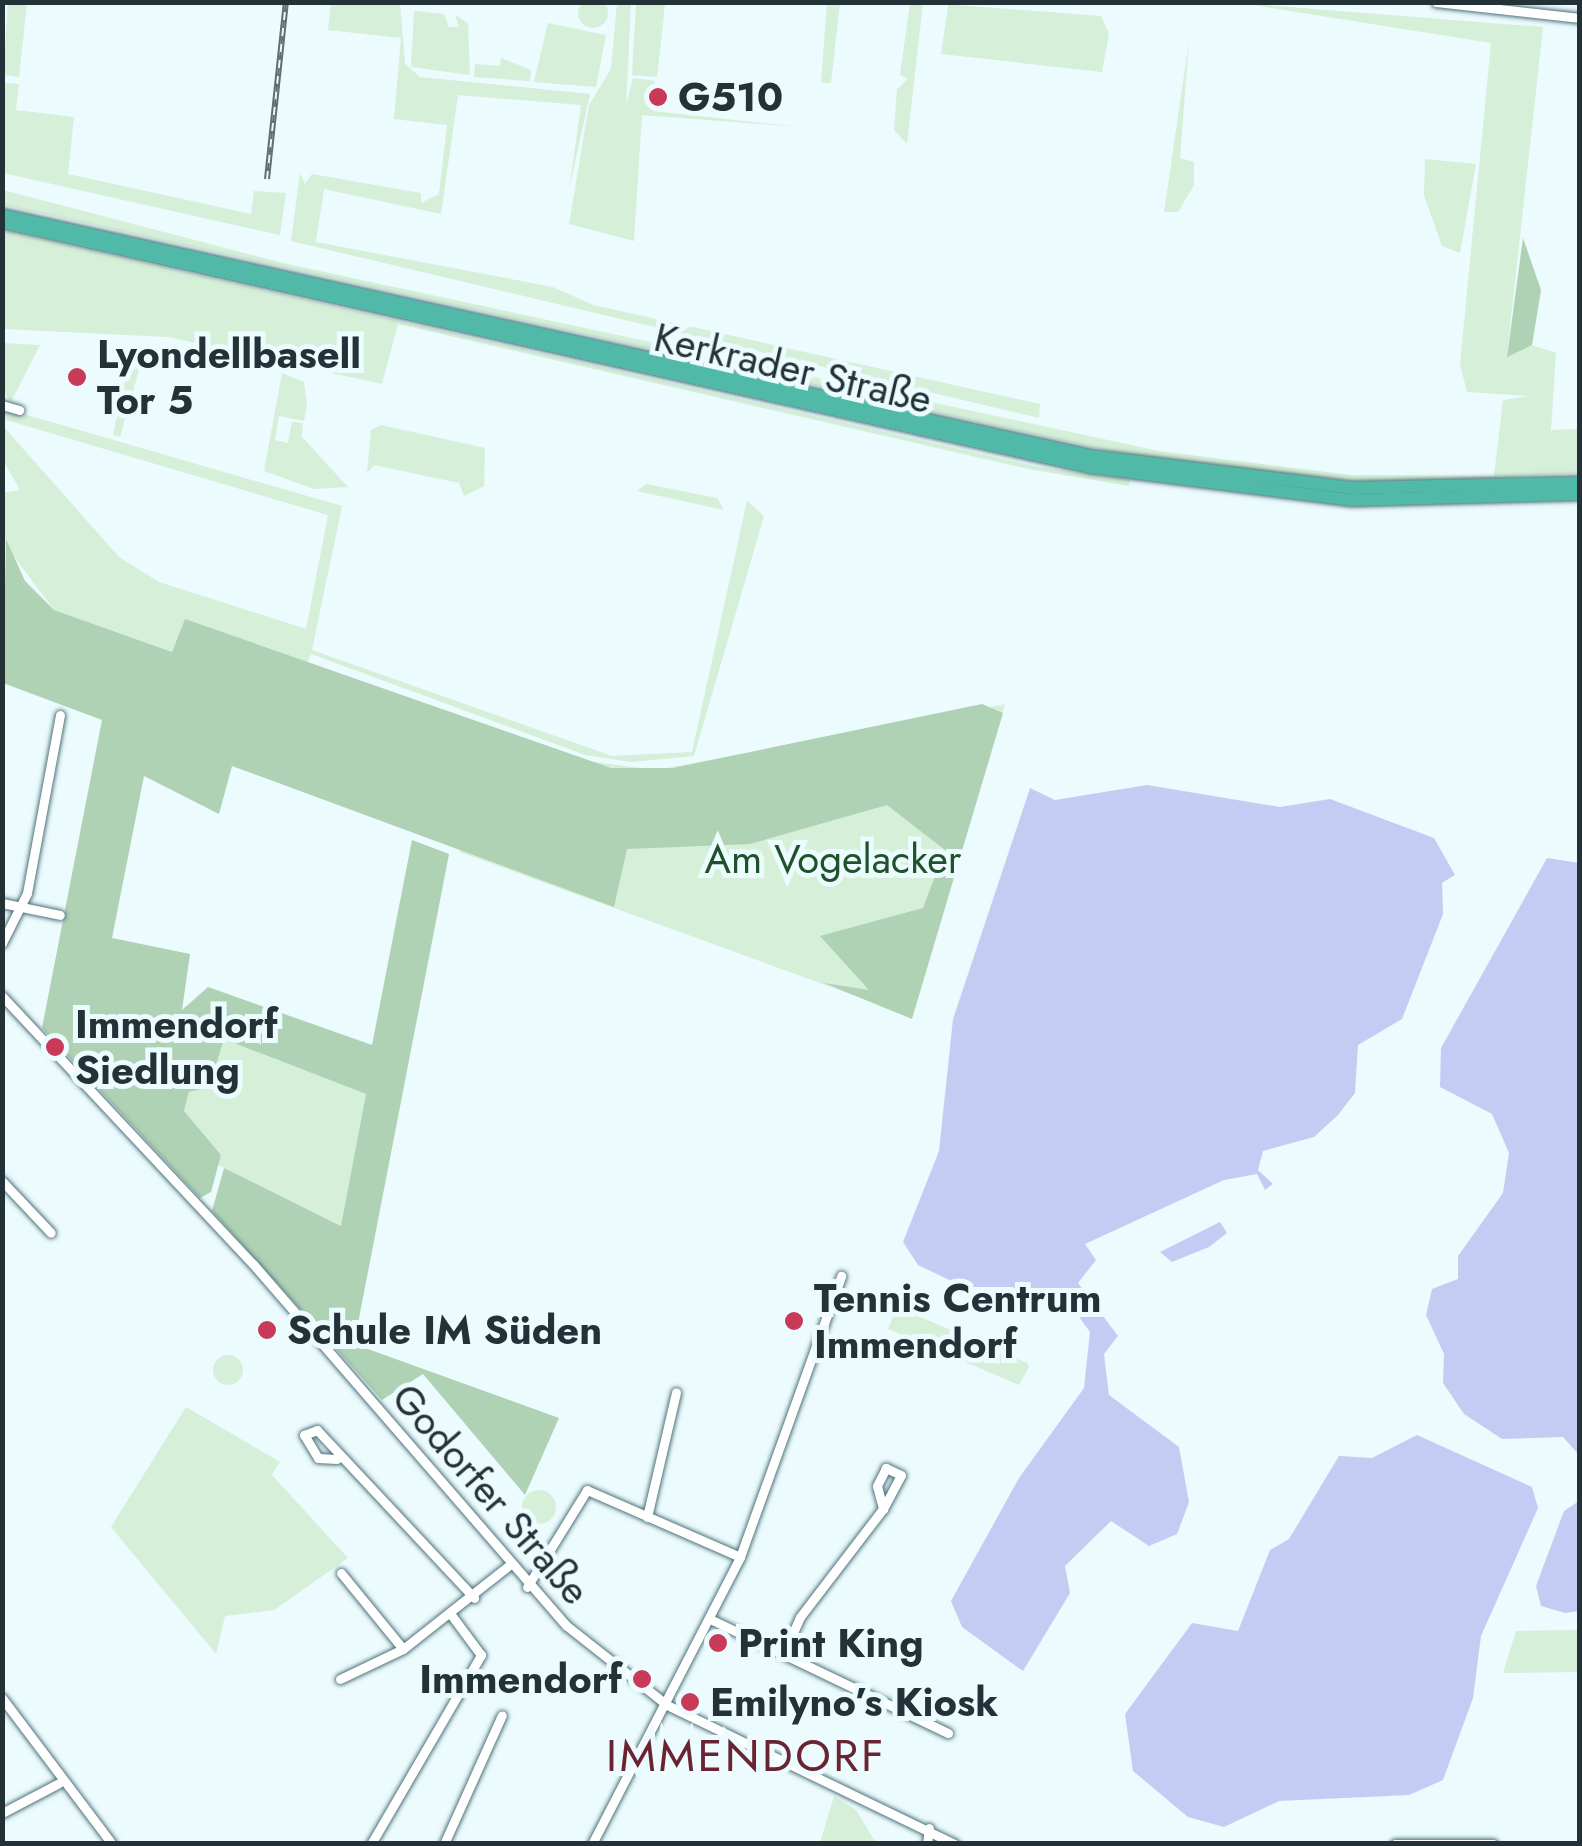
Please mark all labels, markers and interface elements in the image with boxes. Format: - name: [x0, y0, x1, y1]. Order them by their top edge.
- place label: G510: [678, 73, 783, 121]
- marker: G510: [647, 86, 669, 108]
- street label: Kerkrader Straße: [650, 313, 936, 423]
- place label: Lyondellbasell Tor 5: [97, 330, 361, 424]
- marker: Lyondellbasell Tor 5: [66, 366, 88, 388]
- park label: Am Vogelacker: [705, 835, 961, 883]
- place label: Immendorf Siedlung: [75, 1000, 278, 1094]
- marker: Immendorf Siedlung: [44, 1036, 66, 1058]
- place label: Tennis Centrum Immendorf: [814, 1274, 1102, 1368]
- place label: Schule IM Süden: [287, 1306, 602, 1354]
- marker: Tennis Centrum Immendorf: [783, 1310, 805, 1332]
- marker: Schule IM Süden: [256, 1319, 278, 1341]
- street label: Godorfer Straße: [382, 1374, 600, 1614]
- place label: Print King: [738, 1619, 924, 1667]
- marker: Print King: [707, 1632, 729, 1654]
- place label: Immendorf: [419, 1655, 622, 1703]
- marker: Immendorf: [631, 1668, 653, 1690]
- place label: Emilyno’s Kiosk: [710, 1678, 998, 1726]
- marker: Emilyno’s Kiosk: [679, 1691, 701, 1713]
- district label: IMMENDORF: [606, 1729, 886, 1783]

